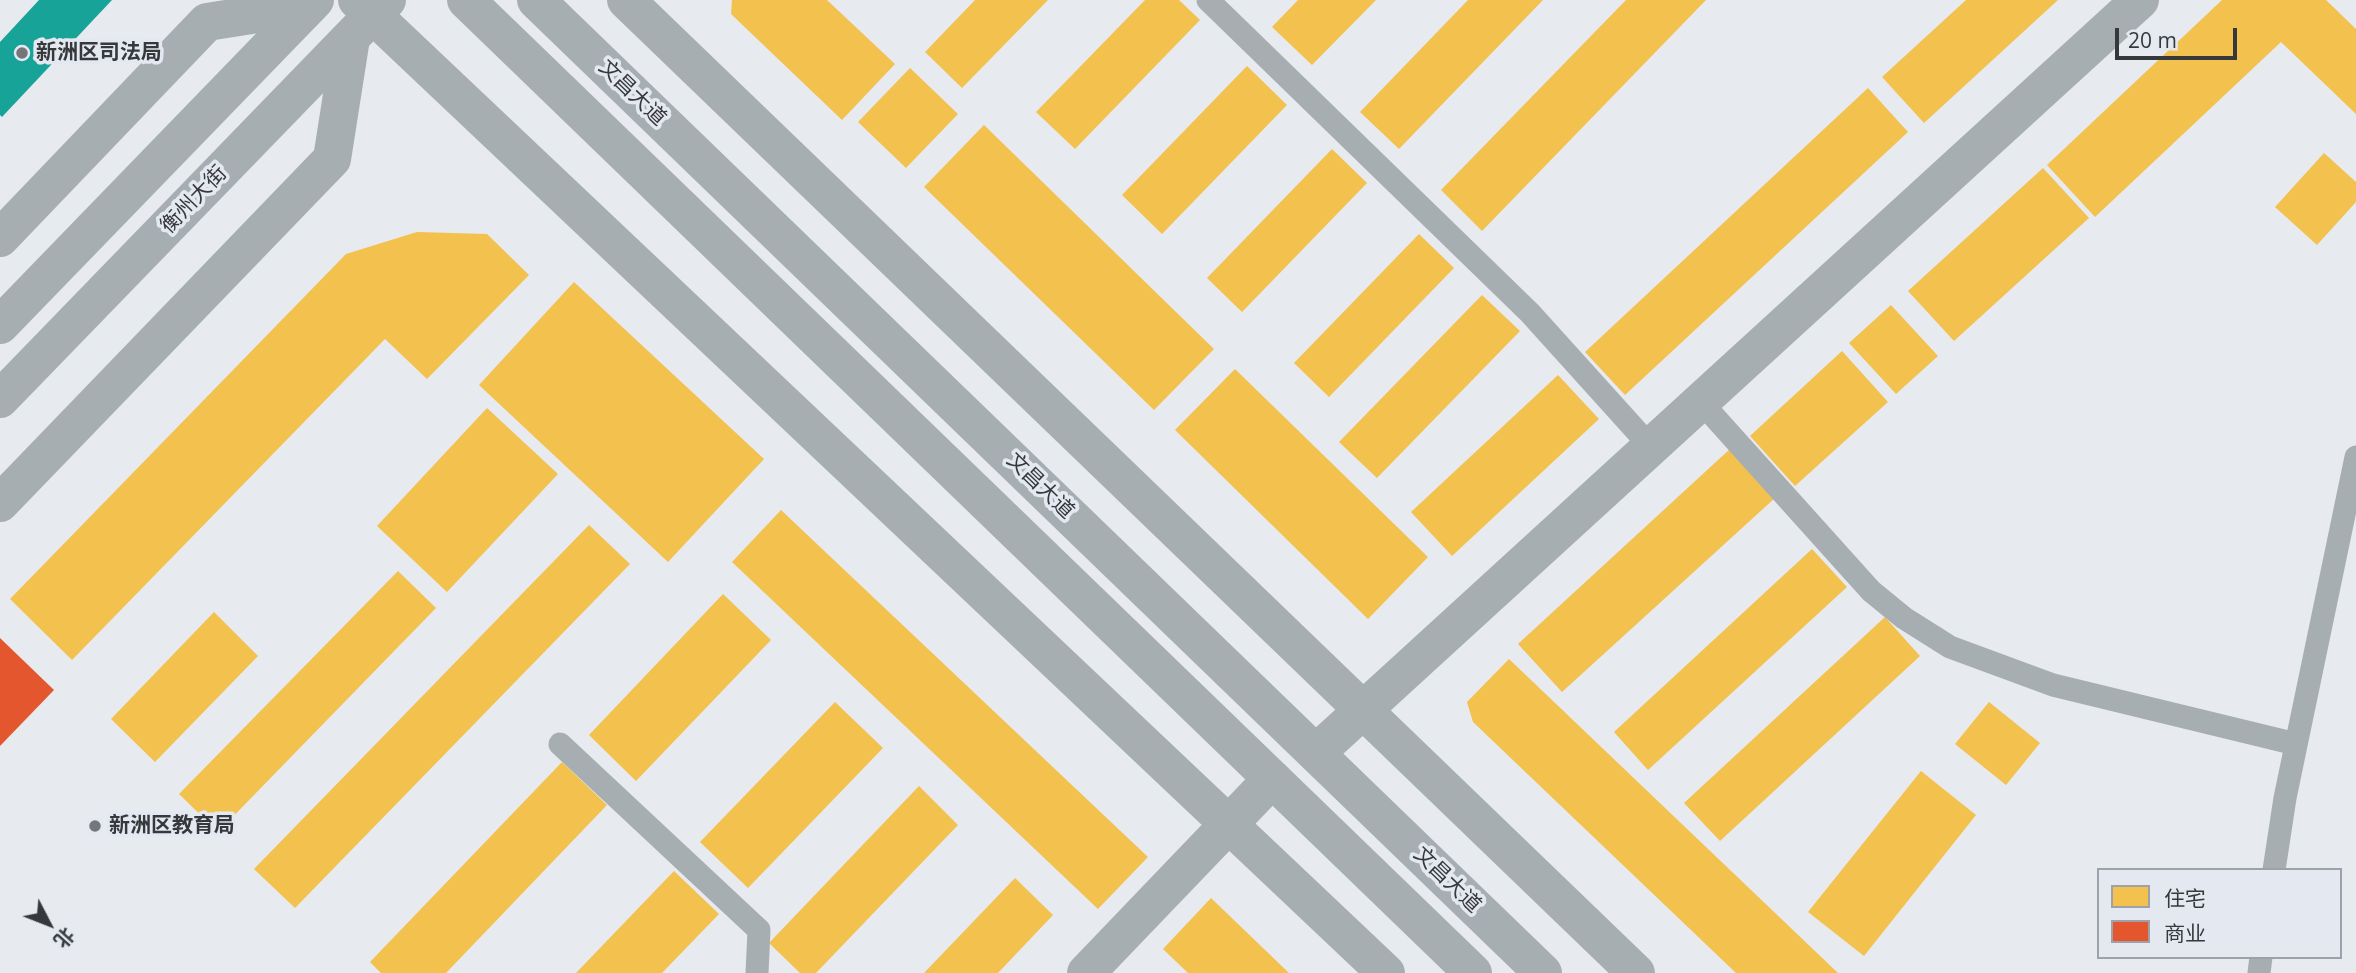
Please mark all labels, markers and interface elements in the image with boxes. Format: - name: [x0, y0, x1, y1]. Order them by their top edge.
- scale bar: [2118, 14, 2240, 58]
- text: 20 m: [2128, 26, 2177, 54]
- place label: 新洲区司法局: [36, 40, 162, 66]
- marker: 新洲区司法局: [14, 45, 30, 61]
- street label: 文昌大道: [593, 55, 671, 131]
- street label: 衡州大街: [156, 161, 232, 239]
- street label: 文昌大道: [1001, 448, 1079, 524]
- place label: 新洲区教育局: [109, 813, 235, 839]
- marker: 新洲区教育局: [87, 818, 103, 834]
- street label: 文昌大道: [1408, 842, 1486, 918]
- legend: [2097, 868, 2342, 959]
- text: 住宅: [2164, 884, 2206, 912]
- north arrow: [14, 889, 84, 959]
- text: 商业: [2164, 919, 2206, 947]
- text: 北: [49, 922, 81, 954]

